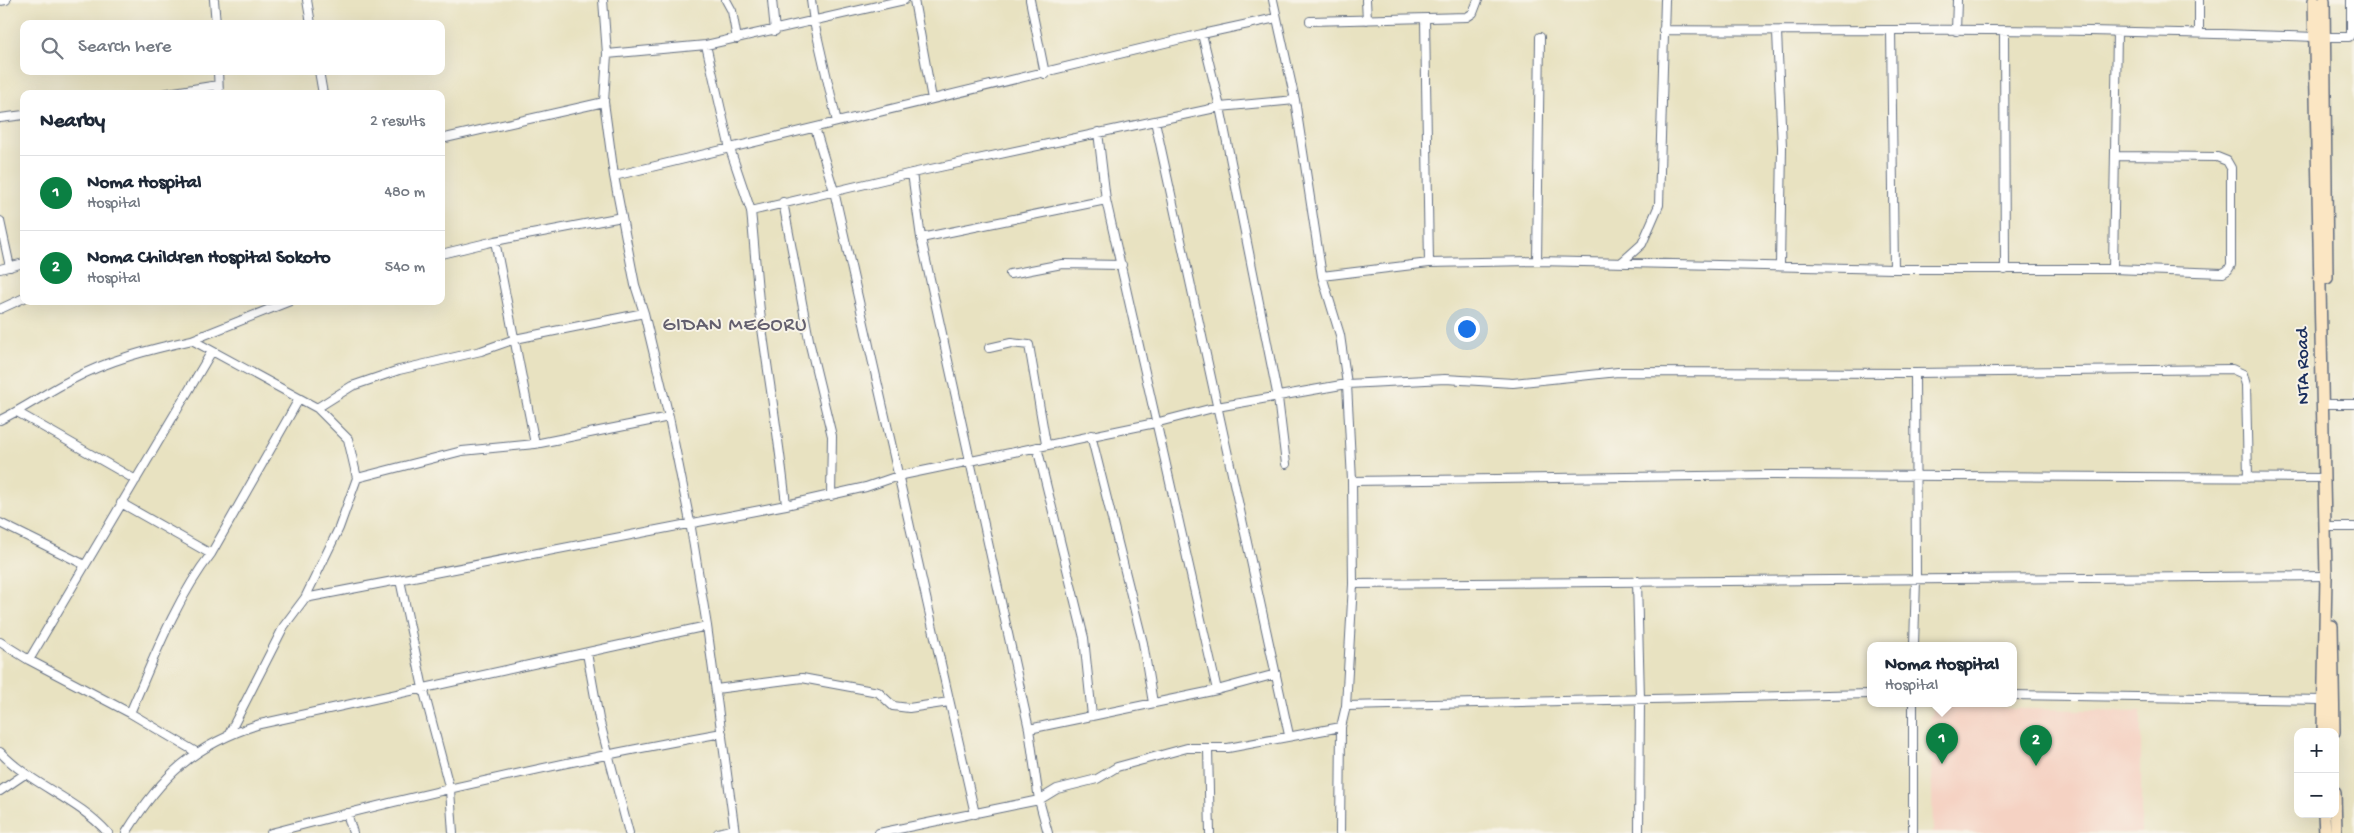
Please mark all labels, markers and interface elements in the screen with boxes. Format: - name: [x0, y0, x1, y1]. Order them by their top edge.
- search box: [20, 20, 445, 75]
- icon: search: [38, 34, 66, 62]
- text: Search here: [78, 36, 172, 59]
- text: Nearby: [40, 110, 105, 135]
- text: 2 results: [370, 113, 425, 132]
- text: Noma Hospital: [87, 172, 201, 195]
- text: 1: [53, 184, 59, 203]
- text: 480 m: [384, 184, 425, 203]
- text: Hospital: [87, 195, 141, 214]
- text: Noma Children Hospital Sokoto: [87, 247, 331, 270]
- text: 2: [52, 259, 60, 278]
- text: 540 m: [385, 259, 425, 278]
- text: Hospital: [87, 270, 141, 289]
- district label: GIDAN MEGORU: [662, 315, 808, 338]
- your location: [1454, 316, 1480, 342]
- street label: NTA Road: [2292, 325, 2316, 405]
- popup: [1867, 642, 2017, 707]
- text: Noma Hospital: [1885, 654, 1999, 677]
- text: Hospital: [1885, 677, 1938, 696]
- pin: 1: [1926, 723, 1958, 764]
- pin: 2: [2020, 725, 2052, 766]
- map controls: [2294, 728, 2339, 818]
- button: +: [2294, 728, 2339, 773]
- button: −: [2294, 773, 2339, 818]

